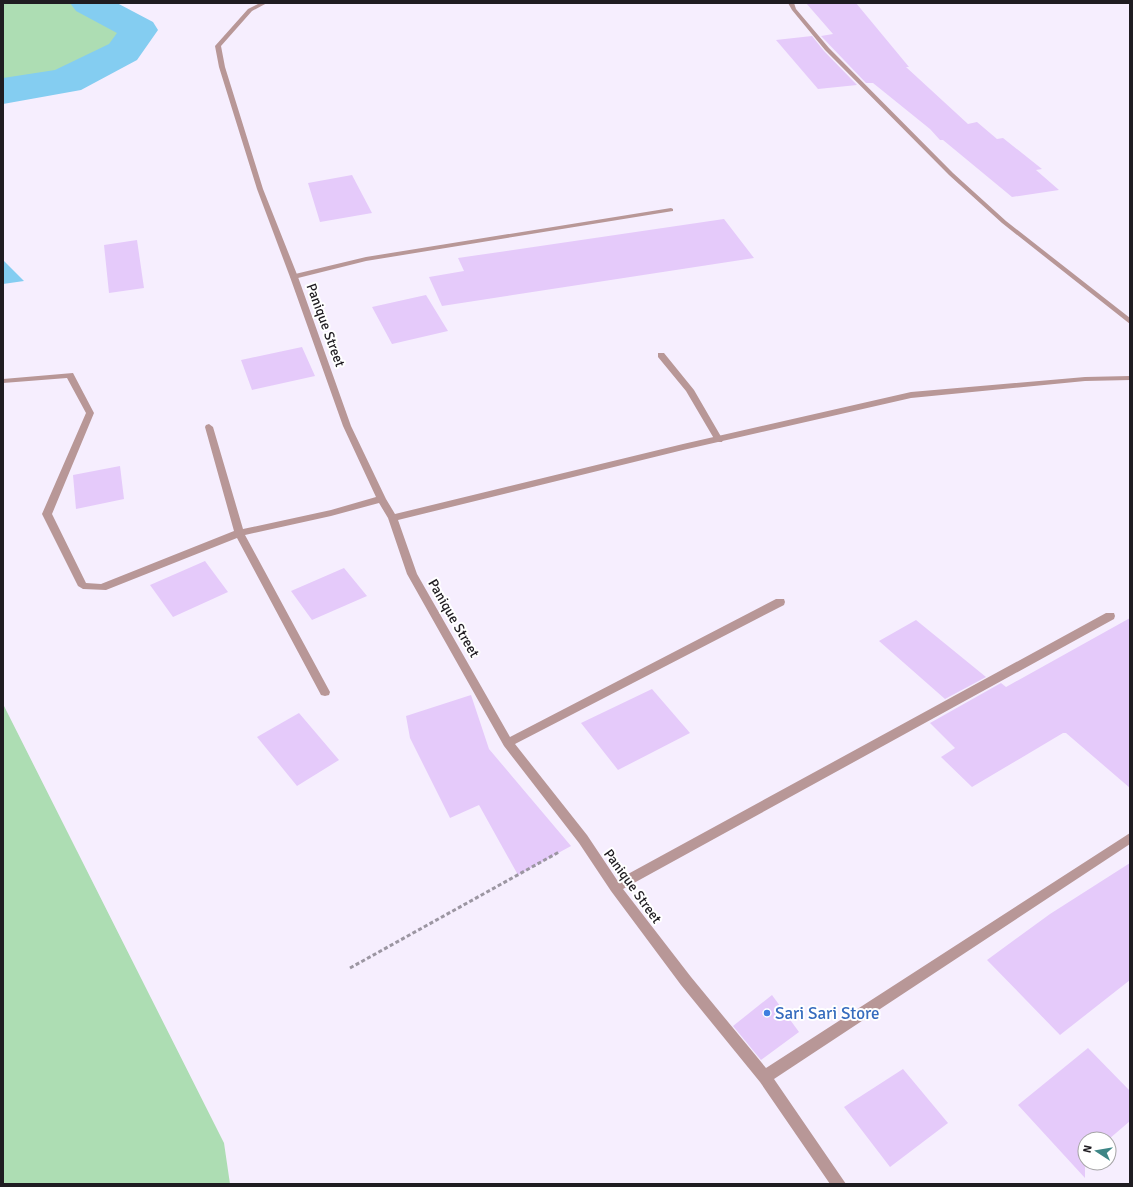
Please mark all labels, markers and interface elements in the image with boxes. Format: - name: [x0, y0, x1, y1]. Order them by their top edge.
- street label: Panique Street: [303, 281, 349, 369]
- street label: Panique Street: [424, 576, 483, 661]
- street label: Panique Street: [600, 846, 665, 927]
- place label: Sari Sari Store: [775, 1003, 879, 1024]
- marker: Sari Sari Store: [762, 1008, 772, 1018]
- north arrow: [1077, 1131, 1117, 1171]
- text: N: [1081, 1144, 1095, 1154]

